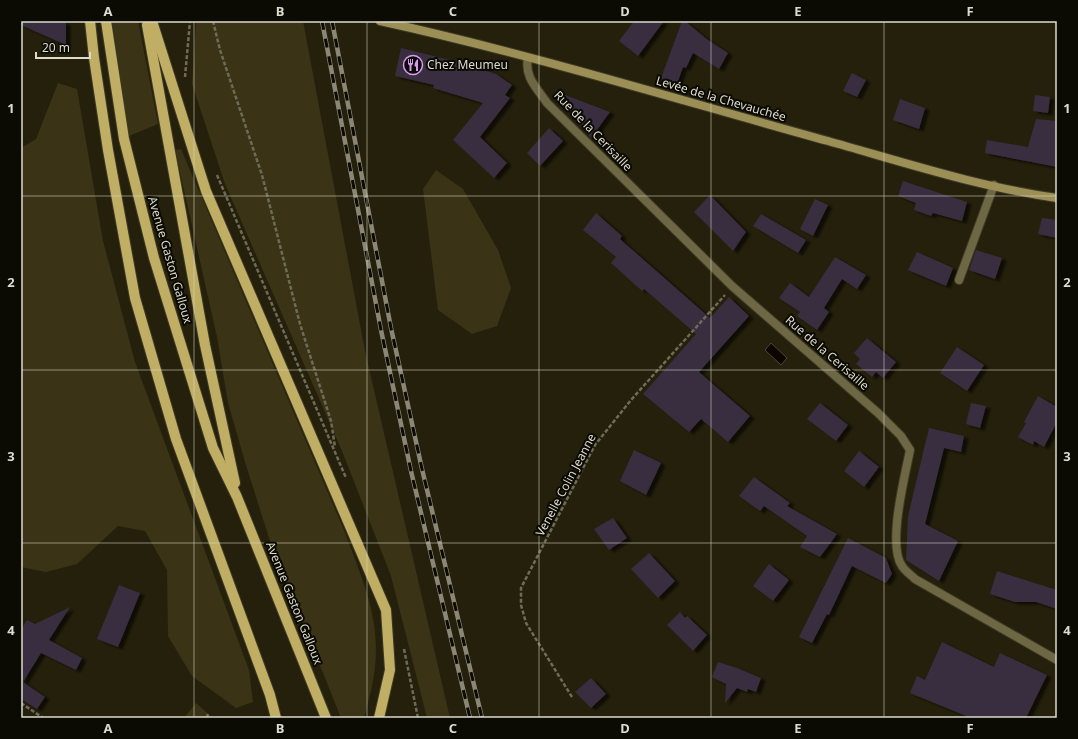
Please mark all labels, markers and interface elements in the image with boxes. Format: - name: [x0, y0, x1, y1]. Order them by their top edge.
- text: A: [104, 2, 113, 20]
- text: B: [276, 2, 284, 20]
- text: C: [449, 2, 457, 20]
- text: D: [620, 2, 630, 20]
- text: E: [794, 2, 802, 20]
- text: F: [966, 2, 974, 20]
- scale bar: [36, 34, 90, 60]
- text: 20 m: [42, 39, 70, 56]
- restaurant icon: Chez Meumeu: [402, 54, 424, 76]
- place label: Chez Meumeu: [427, 56, 508, 73]
- street label: Levée de la Chevauchée: [654, 72, 788, 125]
- street label: Rue de la Cerisaille: [550, 87, 636, 175]
- text: 1: [7, 99, 15, 117]
- text: 1: [1063, 99, 1071, 117]
- street label: Avenue Gaston Galloux: [144, 194, 197, 326]
- text: 2: [7, 273, 15, 291]
- text: 2: [1063, 273, 1071, 291]
- street label: Rue de la Cerisaille: [782, 311, 873, 394]
- street label: Venelle Colin Jeanne: [531, 430, 600, 539]
- text: 3: [7, 447, 15, 465]
- text: 3: [1063, 447, 1071, 465]
- street label: Avenue Gaston Galloux: [262, 539, 327, 667]
- text: 4: [7, 621, 15, 639]
- text: 4: [1063, 621, 1071, 639]
- text: A: [104, 719, 113, 737]
- text: B: [276, 719, 284, 737]
- text: C: [449, 719, 457, 737]
- text: D: [620, 719, 630, 737]
- text: E: [794, 719, 802, 737]
- text: F: [966, 719, 974, 737]

